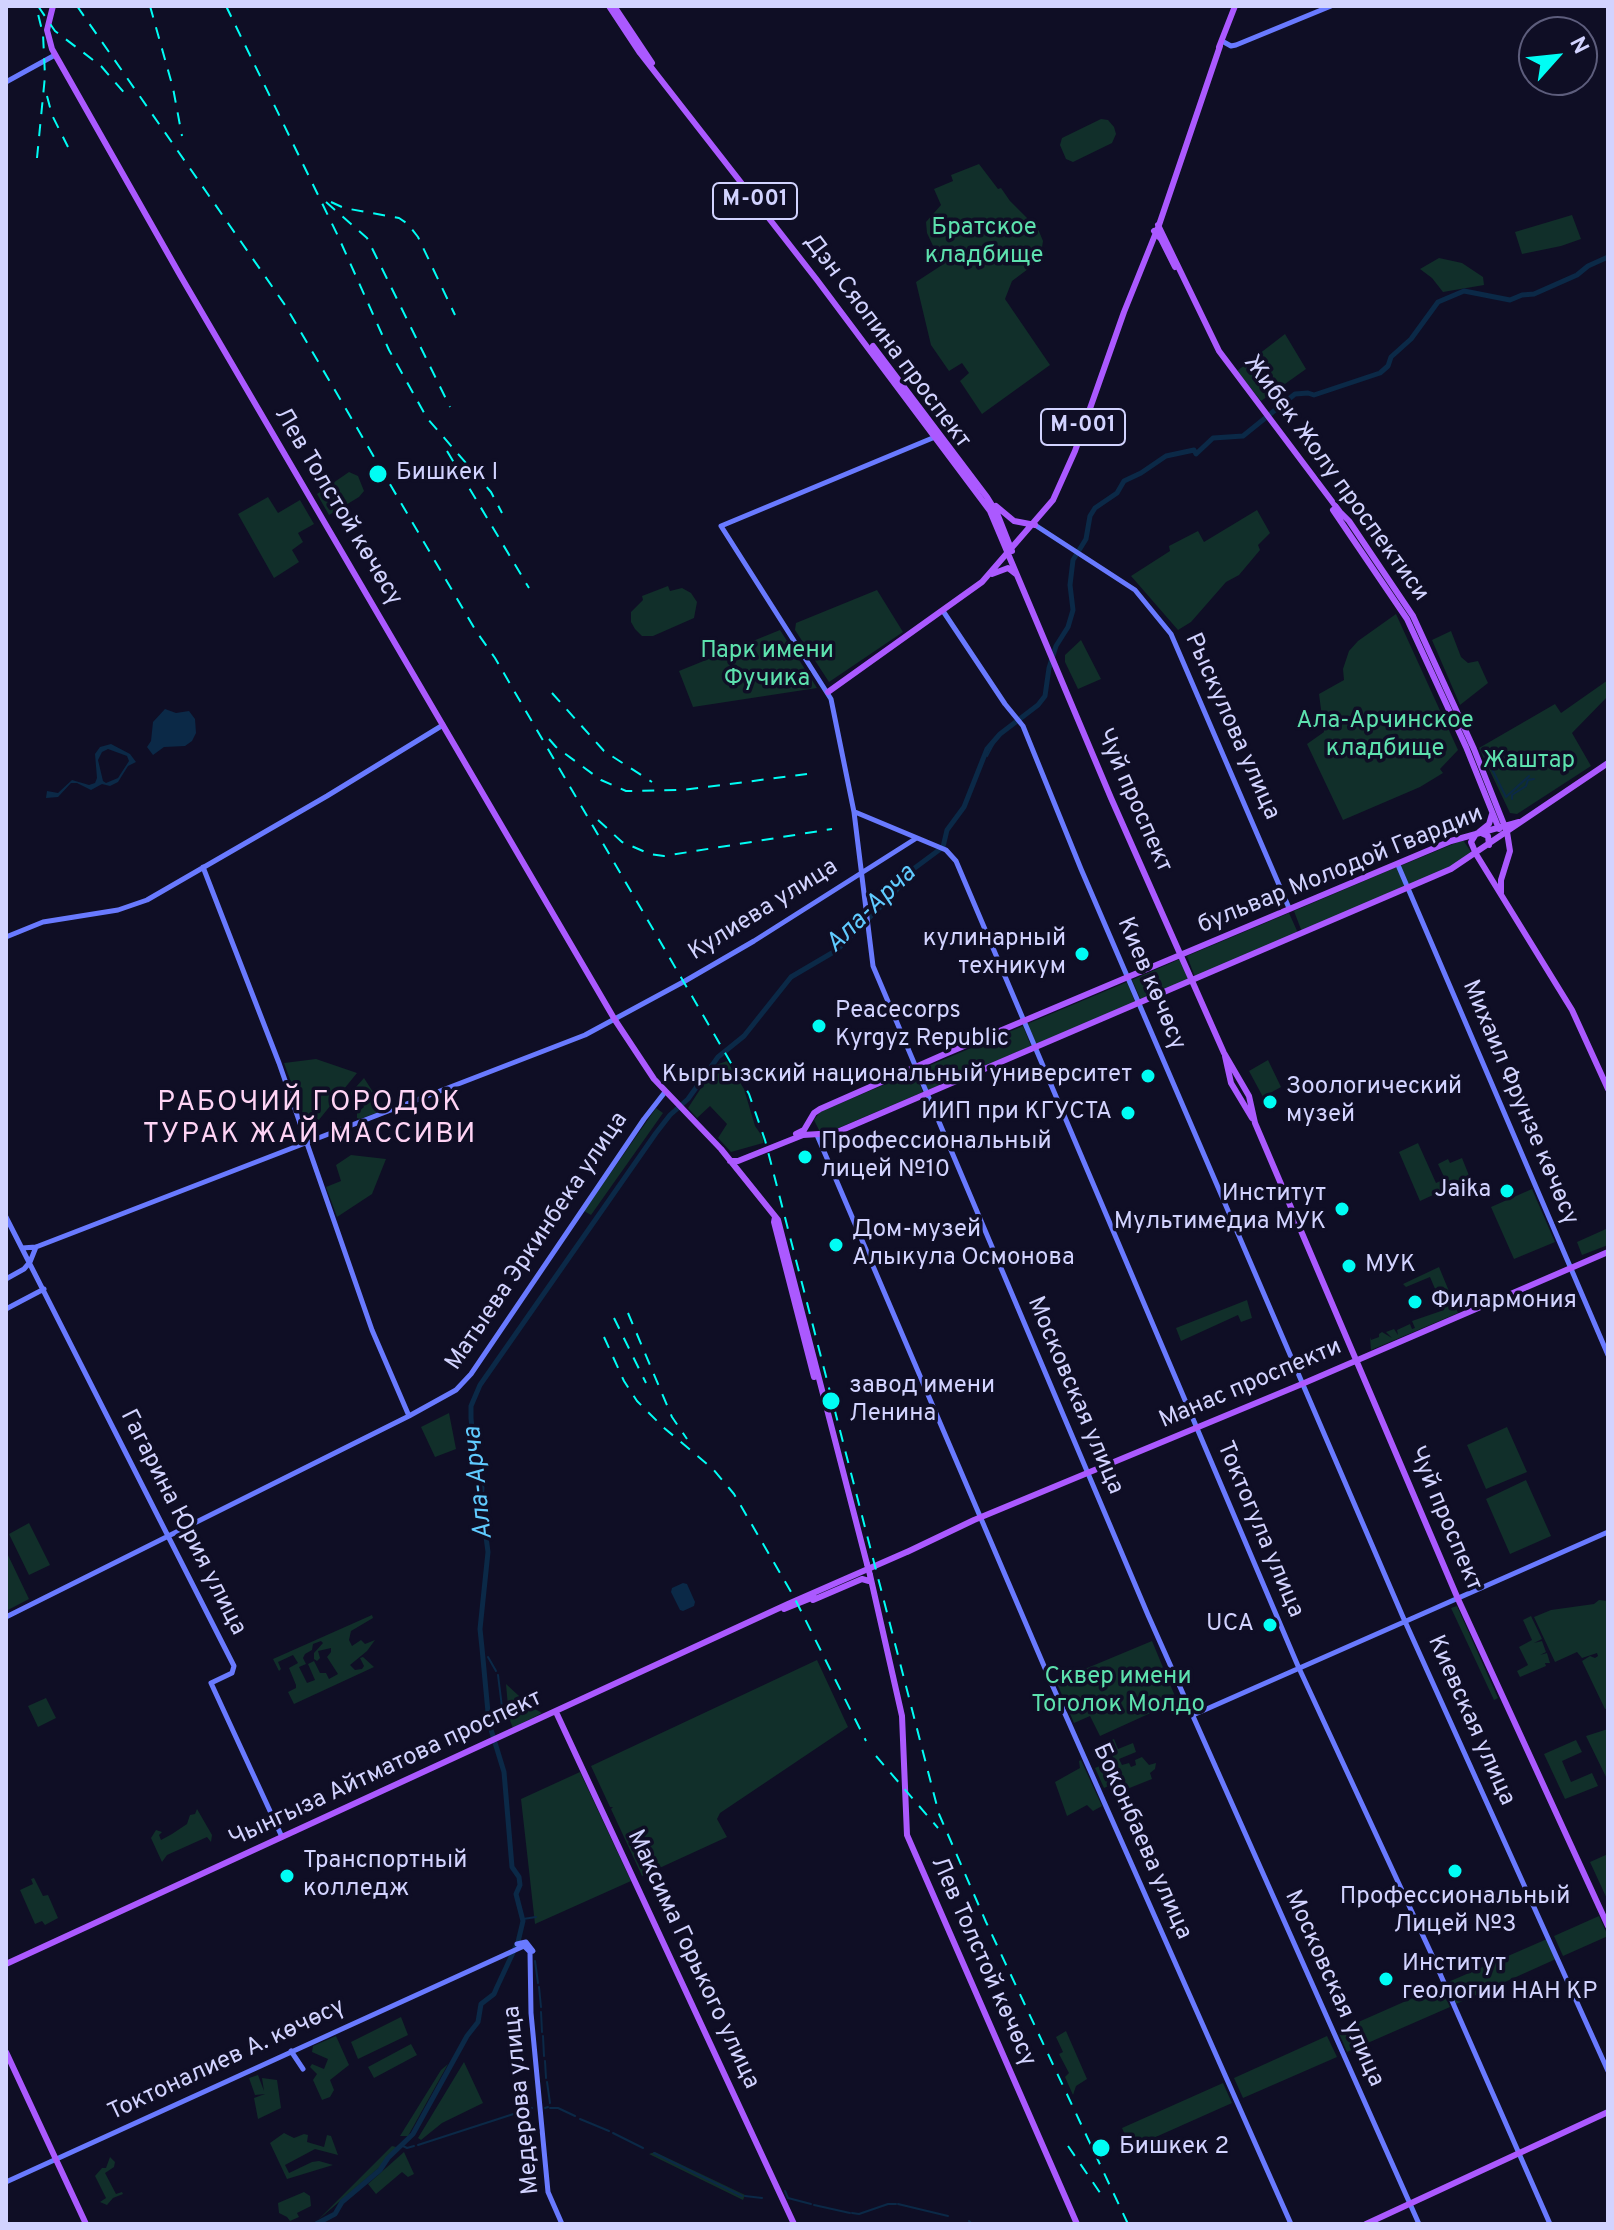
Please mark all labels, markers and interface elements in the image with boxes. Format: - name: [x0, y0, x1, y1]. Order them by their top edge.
- north arrow: [1518, 16, 1598, 96]
- text: N: [1562, 33, 1594, 59]
- road number: M-001: [713, 183, 797, 219]
- park label: Братское кладбище: [925, 215, 1043, 271]
- street label: Дэн Сяопина проспект: [796, 229, 976, 455]
- street label: Жибек Жолу проспектиси: [1236, 350, 1434, 608]
- street label: Лев Толстой көчөсү: [266, 403, 408, 611]
- road number: М-001: [1041, 409, 1125, 445]
- place label: Бишкек I: [396, 460, 498, 488]
- marker: Бишкек I: [367, 463, 389, 485]
- street label: Рыскулова улица: [1177, 629, 1285, 825]
- park label: Парк имени Фучика: [700, 638, 834, 694]
- park label: Ала-Арчинское кладбище: [1296, 708, 1474, 764]
- street label: Чуй проспект: [1089, 725, 1177, 877]
- park label: Жаштар: [1483, 748, 1575, 776]
- street label: бульвар Молодой Гвардии: [1194, 801, 1488, 941]
- street label: Кулиева улица: [684, 854, 844, 968]
- water label: Ала-Арча: [820, 859, 924, 961]
- street label: Киев көчөсү: [1109, 913, 1191, 1055]
- place label: кулинарный техникум: [923, 926, 1066, 982]
- marker: кулинарный техникум: [1073, 945, 1091, 963]
- street label: Михаил Фрунзе көчөсү: [1454, 976, 1584, 1230]
- place label: Peacecorps Kyrgyz Republic: [835, 998, 1009, 1054]
- marker: Peacecorps Kyrgyz Republic: [810, 1017, 828, 1035]
- place label: Кыргызский национальный университет: [662, 1062, 1132, 1090]
- marker: Кыргызский национальный университет: [1139, 1067, 1157, 1085]
- place label: Зоологический музей: [1286, 1074, 1462, 1130]
- district label: РАБОЧИЙ ГОРОДОК ТУРАК ЖАЙ МАССИВИ: [143, 1087, 477, 1153]
- marker: Зоологический музей: [1261, 1093, 1279, 1111]
- place label: ИИП при КГУСТА: [921, 1099, 1112, 1127]
- marker: ИИП при КГУСТА: [1119, 1104, 1137, 1122]
- street label: Матыева Эркинбека улица: [441, 1107, 635, 1377]
- place label: Профессиональный лицей №10: [821, 1129, 1052, 1185]
- marker: Профессиональный лицей №10: [796, 1148, 814, 1166]
- place label: Jaika: [1434, 1177, 1491, 1205]
- place label: Институт Мультимедиа МУК: [1114, 1181, 1326, 1237]
- marker: Jaika: [1498, 1182, 1516, 1200]
- marker: Институт Мультимедиа МУК: [1333, 1200, 1351, 1218]
- place label: Дом-музей Алыкула Осмонова: [852, 1217, 1075, 1273]
- marker: Дом-музей Алыкула Осмонова: [827, 1236, 845, 1254]
- place label: МУК: [1365, 1252, 1416, 1280]
- marker: МУК: [1340, 1257, 1358, 1275]
- place label: Филармония: [1431, 1288, 1577, 1316]
- street label: Московская улица: [1019, 1293, 1129, 1499]
- marker: Филармония: [1406, 1293, 1424, 1311]
- street label: Манас проспекти: [1155, 1334, 1347, 1436]
- place label: завод имени Ленина: [849, 1373, 995, 1429]
- marker: завод имени Ленина: [820, 1390, 842, 1412]
- street label: Гагарина Юрия улица: [113, 1405, 251, 1641]
- water label: Ала-Арча: [459, 1425, 501, 1541]
- street label: Токтогула улица: [1209, 1438, 1309, 1622]
- street label: Чуй проспект: [1401, 1442, 1487, 1596]
- place label: UCA: [1206, 1611, 1254, 1639]
- marker: UCA: [1261, 1616, 1279, 1634]
- street label: Киевская улица: [1420, 1631, 1520, 1811]
- park label: Сквер имени Тоголок Молдо: [1031, 1664, 1205, 1720]
- street label: Чынгыза Айтматова проспект: [225, 1685, 547, 1855]
- street label: Боконбаева улица: [1085, 1740, 1197, 1944]
- street label: Максима Горького улица: [619, 1826, 765, 2094]
- place label: Транспортный колледж: [303, 1848, 467, 1904]
- street label: Лев Толстой көчөсү: [923, 1853, 1041, 2071]
- marker: Профессиональный Лицей №3: [1446, 1862, 1464, 1880]
- marker: Транспортный колледж: [278, 1867, 296, 1885]
- place label: Профессиональный Лицей №3: [1340, 1884, 1570, 1940]
- street label: Московская улица: [1277, 1886, 1389, 2092]
- place label: Институт геологии НАН КР: [1402, 1951, 1597, 2007]
- marker: Институт геологии НАН КР: [1377, 1970, 1395, 1988]
- street label: Токтоналиев А. көчөсү: [104, 1993, 350, 2129]
- street label: Медерова улица: [499, 2004, 547, 2196]
- place label: Бишкек 2: [1119, 2134, 1229, 2162]
- marker: Бишкек 2: [1090, 2137, 1112, 2159]

